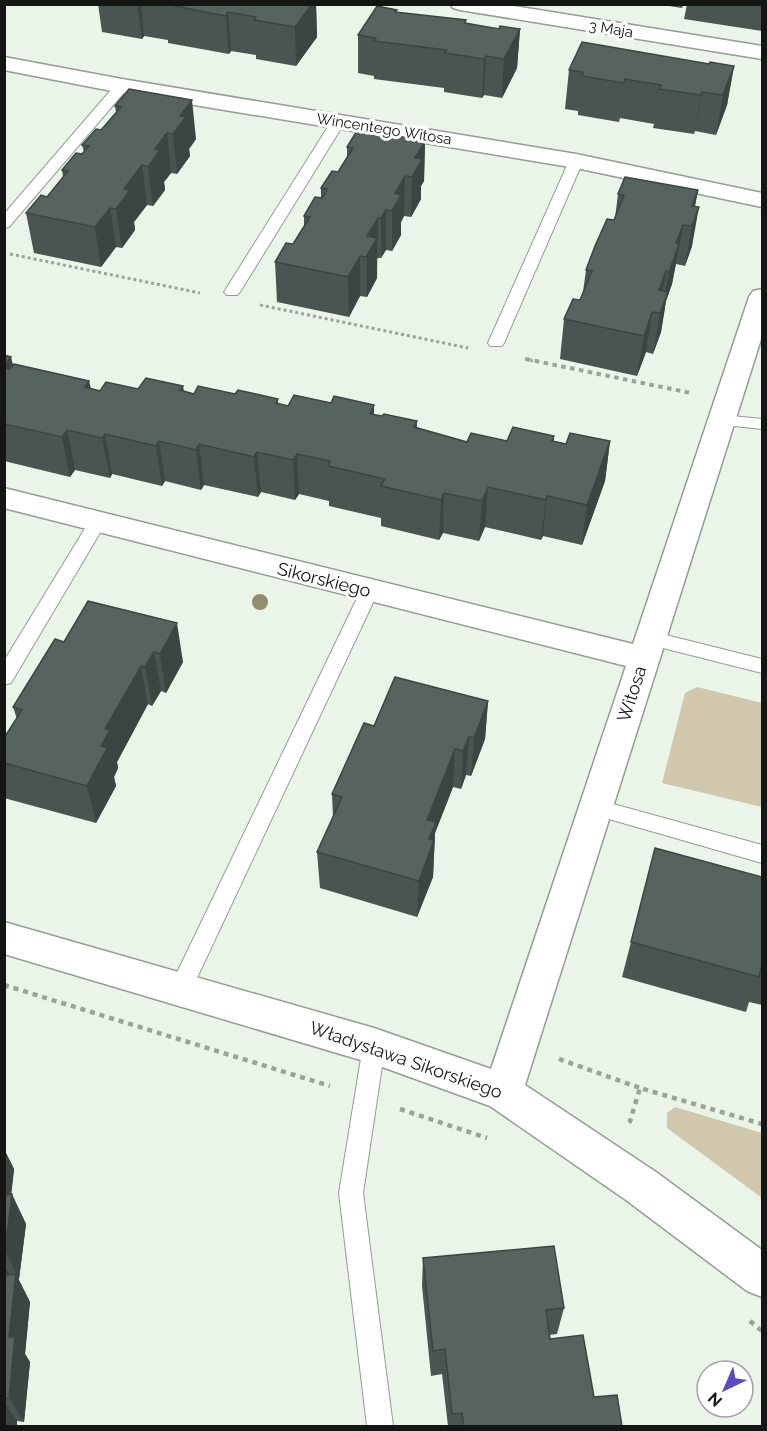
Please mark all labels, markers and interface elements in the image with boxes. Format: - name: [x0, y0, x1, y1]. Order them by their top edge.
- street label: 3 Maja: [588, 17, 634, 41]
- street label: Wincentego Witosa: [315, 109, 453, 149]
- street label: Sikorskiego: [275, 558, 373, 601]
- street label: Witosa: [613, 663, 650, 725]
- street label: Władysława Sikorskiego: [307, 1017, 506, 1102]
- north arrow: [695, 1359, 755, 1419]
- text: N: [704, 1388, 726, 1411]

